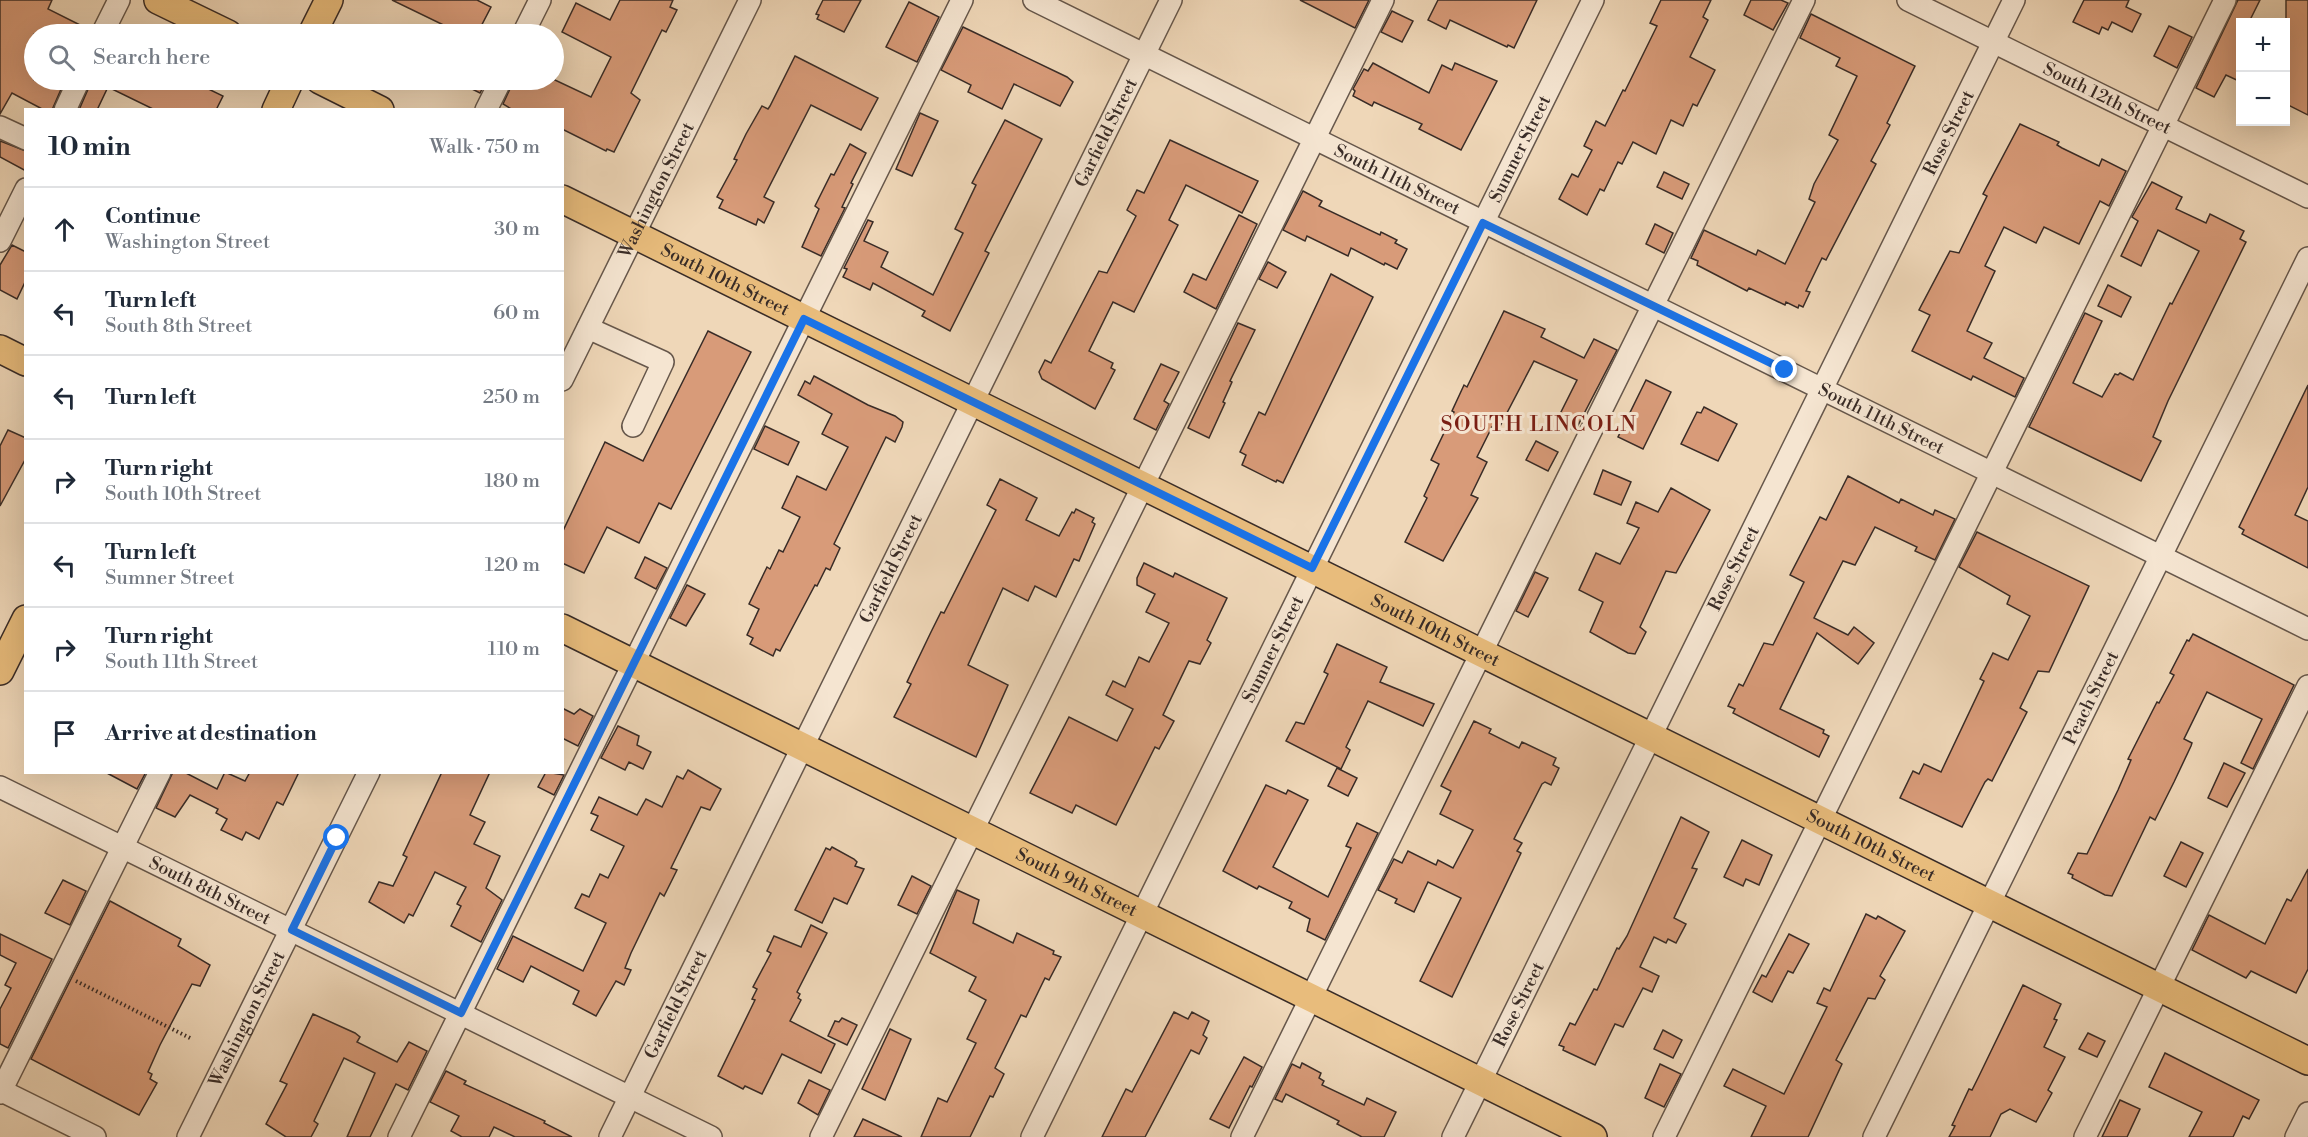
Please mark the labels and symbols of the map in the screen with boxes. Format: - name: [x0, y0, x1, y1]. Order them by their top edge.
- street label: South 12th Street: [2039, 57, 2176, 140]
- street label: Garfield Street: [1069, 74, 1142, 191]
- street label: Rose Street: [1918, 86, 1980, 179]
- street label: Sumner Street: [1483, 91, 1556, 206]
- street label: Washington Street: [612, 118, 700, 263]
- street label: South 11th Street: [1330, 138, 1465, 220]
- street label: South 10th Street: [657, 238, 794, 321]
- route end: [1771, 356, 1797, 382]
- street label: South 11th Street: [1814, 378, 1949, 459]
- district label: SOUTH LINCOLN: [1441, 412, 1637, 438]
- street label: Garfield Street: [854, 509, 927, 627]
- street label: Rose Street: [1703, 522, 1764, 615]
- street label: South 10th Street: [1367, 589, 1504, 672]
- street label: Sumner Street: [1237, 591, 1309, 707]
- street label: Peach Street: [2058, 646, 2124, 748]
- street label: South 10th Street: [1803, 804, 1940, 887]
- route start: [323, 824, 349, 850]
- street label: South 9th Street: [1012, 842, 1142, 922]
- street label: South 8th Street: [145, 851, 275, 930]
- street label: Garfield Street: [639, 945, 712, 1063]
- street label: Washington Street: [203, 947, 290, 1091]
- street label: Rose Street: [1488, 957, 1549, 1051]

